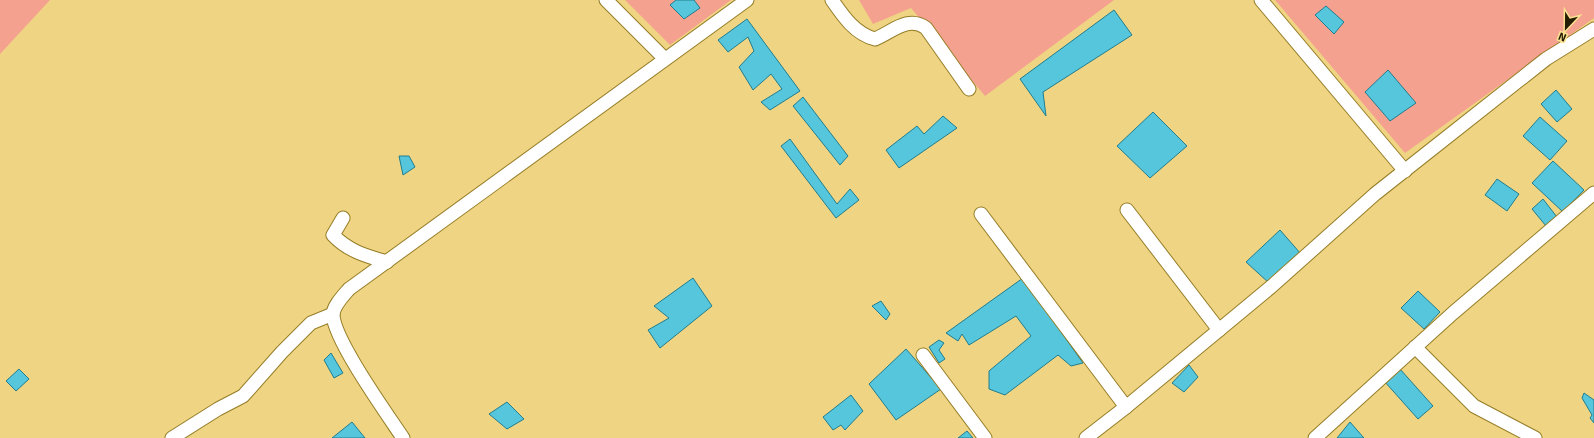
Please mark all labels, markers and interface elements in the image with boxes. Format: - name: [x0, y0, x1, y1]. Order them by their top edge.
- north arrow: [1546, 8, 1586, 48]
- text: N: [1556, 29, 1568, 44]

